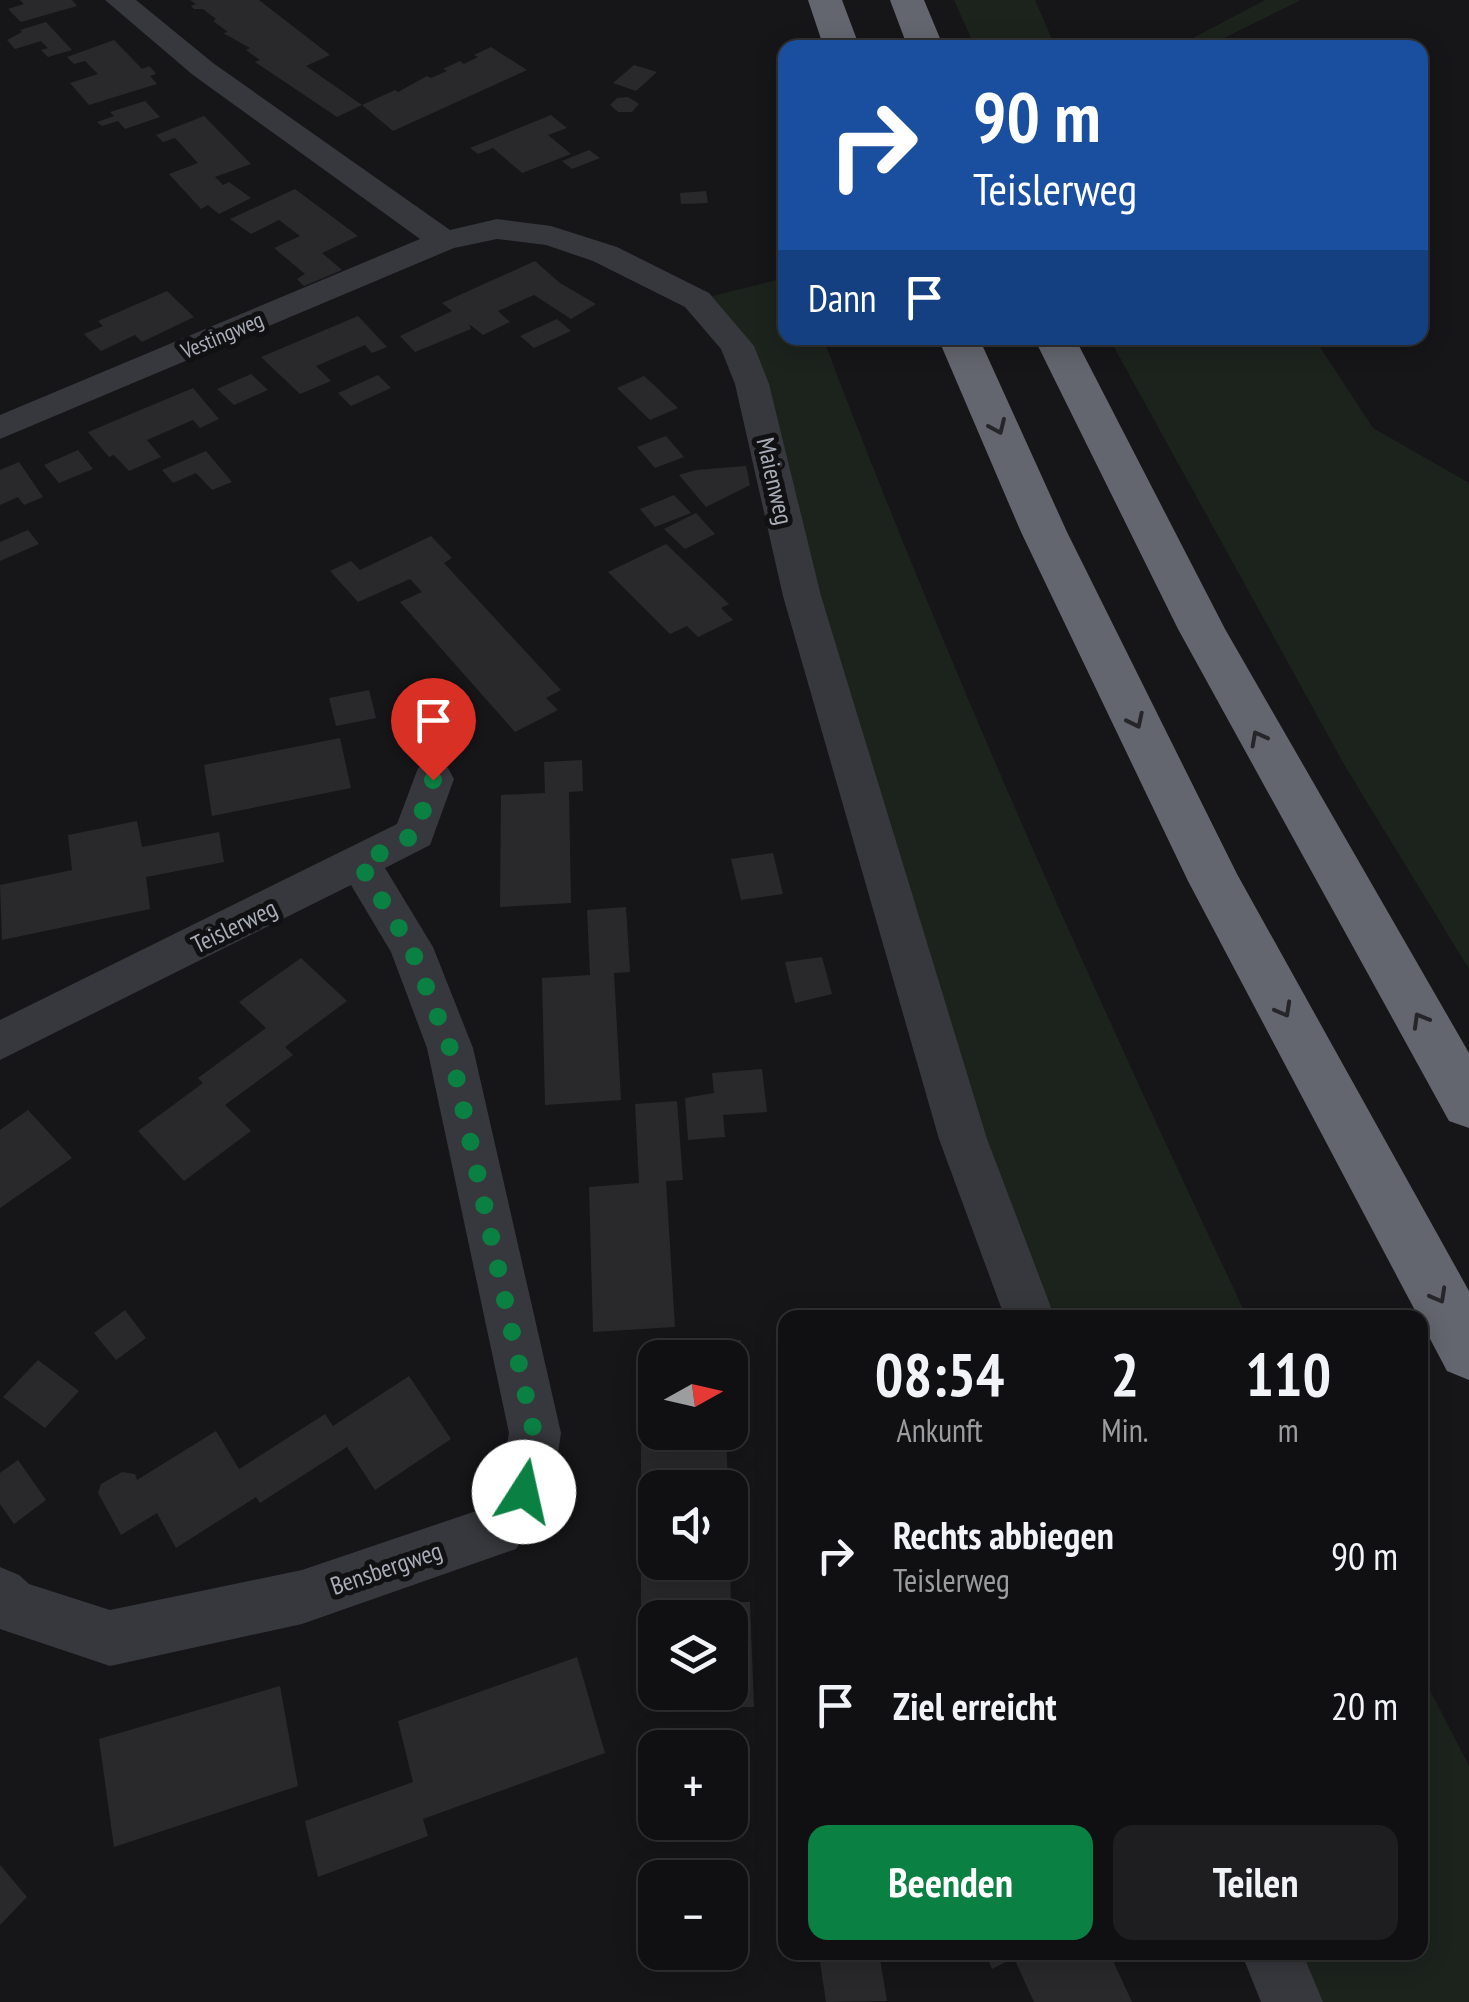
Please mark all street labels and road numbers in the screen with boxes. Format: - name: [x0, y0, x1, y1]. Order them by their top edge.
- street label: Vestingweg: [176, 305, 267, 365]
- street label: Maienweg: [749, 434, 801, 528]
- street label: Teislerweg: [186, 892, 282, 960]
- street label: Bensbergweg: [326, 1534, 446, 1602]

